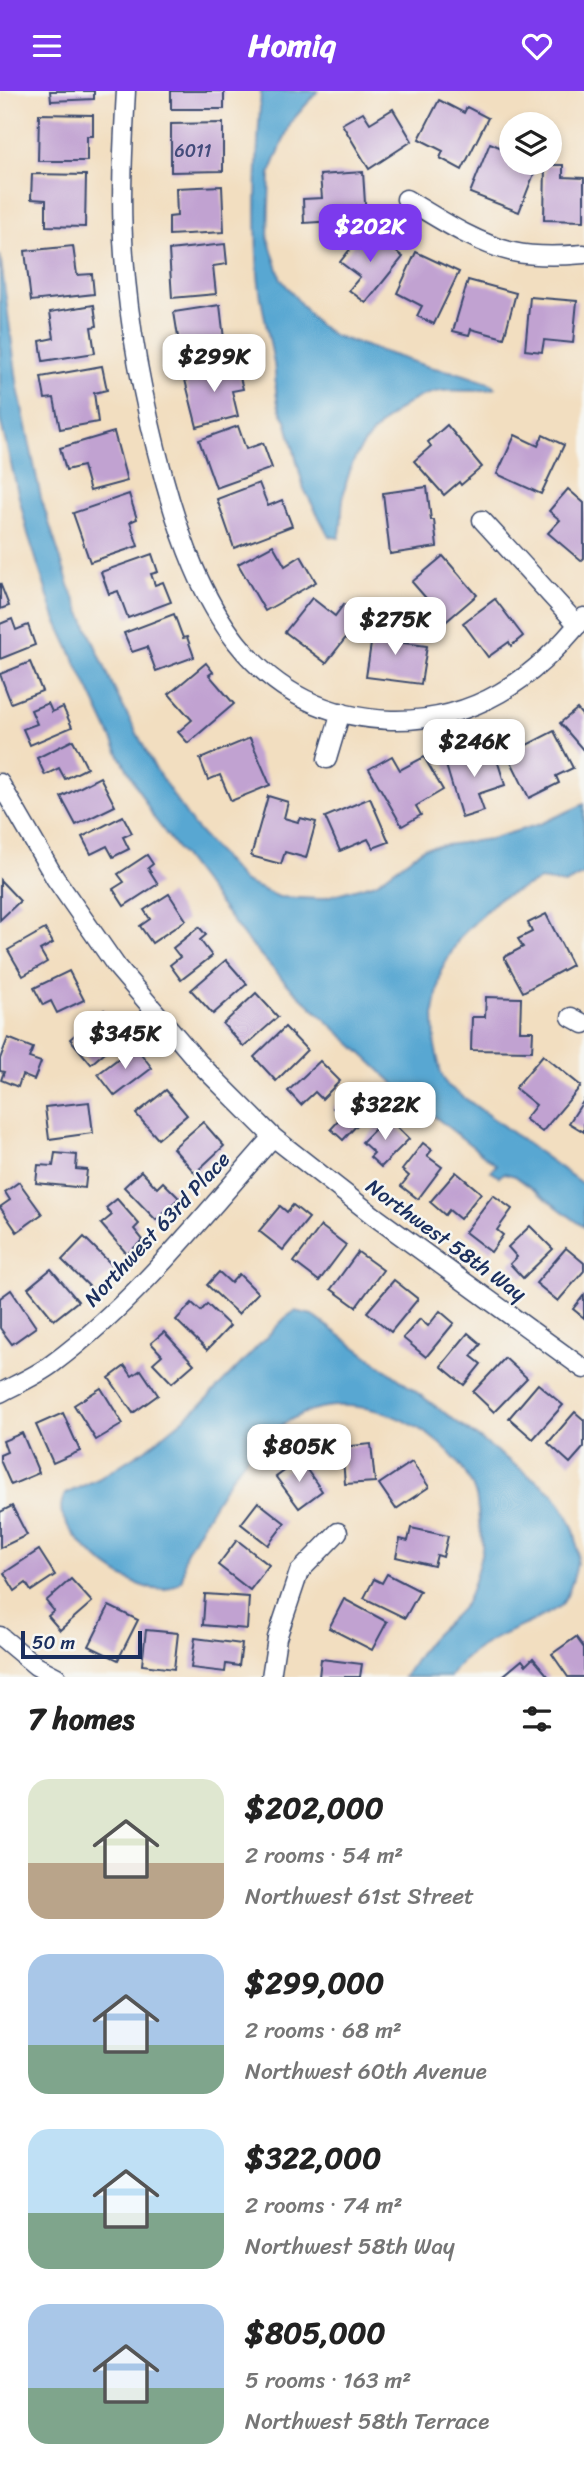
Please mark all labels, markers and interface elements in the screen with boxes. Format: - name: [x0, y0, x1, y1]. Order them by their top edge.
- text: Homiq: [248, 17, 336, 74]
- icon: menu: [28, 27, 66, 65]
- icon: heart: [518, 27, 556, 65]
- map controls: [499, 112, 562, 175]
- button: layers: [499, 112, 562, 175]
- house number: 6011: [174, 135, 212, 167]
- pin: $202K: [321, 205, 419, 264]
- text: $202K: [335, 206, 405, 247]
- pin: $299K: [165, 335, 263, 394]
- text: $299K: [179, 336, 249, 377]
- pin: $275K: [346, 597, 444, 657]
- text: $275K: [360, 599, 430, 640]
- pin: $246K: [425, 719, 523, 779]
- text: $246K: [439, 721, 509, 762]
- pin: $345K: [76, 1011, 174, 1071]
- text: $345K: [90, 1013, 160, 1054]
- pin: $322K: [336, 1083, 434, 1142]
- text: $322K: [351, 1084, 419, 1125]
- street label: Northwest 63rd Place: [74, 1142, 240, 1316]
- street label: Northwest 58th Way: [357, 1168, 535, 1312]
- pin: $805K: [250, 1425, 348, 1484]
- text: $805K: [263, 1426, 335, 1467]
- text: 50 m: [32, 1626, 75, 1659]
- scale bar: [21, 1628, 142, 1660]
- text: 7 homes: [28, 1692, 135, 1746]
- icon: filters: [518, 1700, 556, 1738]
- text: $202,000: [245, 1781, 384, 1835]
- icon: home: [84, 1807, 168, 1891]
- text: 2 rooms · 54 m²: [245, 1835, 403, 1876]
- text: Northwest 61st Street: [245, 1876, 474, 1917]
- text: $299,000: [245, 1956, 384, 2010]
- icon: home: [84, 1982, 168, 2066]
- text: 2 rooms · 68 m²: [245, 2010, 402, 2051]
- text: Northwest 60th Avenue: [245, 2051, 487, 2092]
- text: $322,000: [245, 2131, 381, 2185]
- icon: home: [84, 2157, 168, 2241]
- text: 2 rooms · 74 m²: [245, 2185, 402, 2226]
- text: Northwest 58th Way: [245, 2226, 455, 2267]
- text: $805,000: [245, 2306, 386, 2360]
- icon: home: [84, 2332, 168, 2416]
- text: 5 rooms · 163 m²: [245, 2360, 411, 2401]
- text: Northwest 58th Terrace: [245, 2401, 489, 2442]

